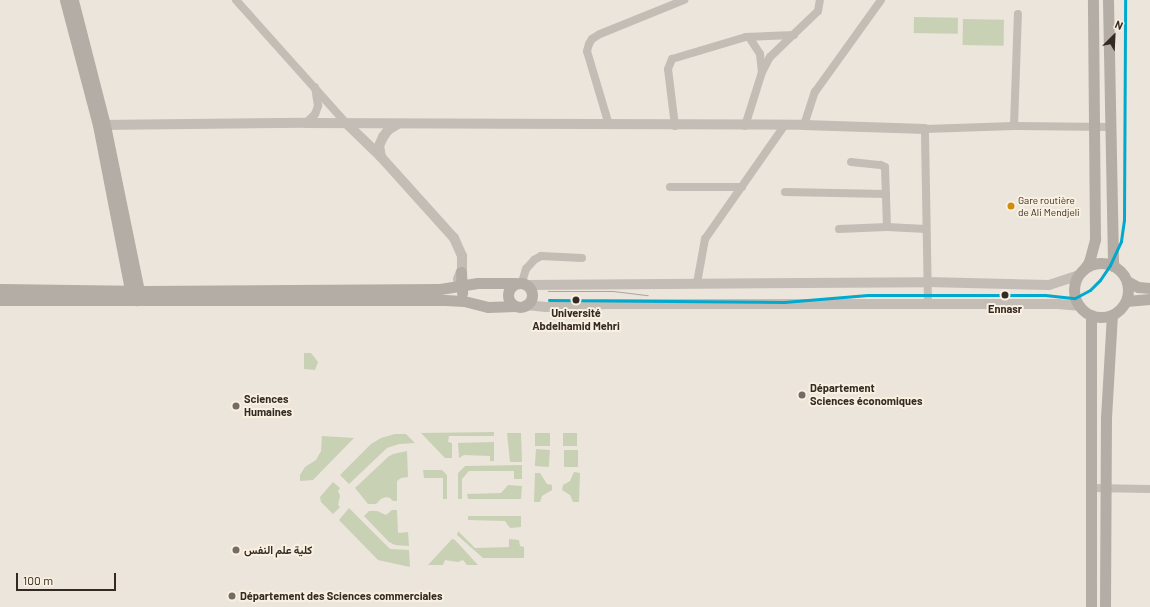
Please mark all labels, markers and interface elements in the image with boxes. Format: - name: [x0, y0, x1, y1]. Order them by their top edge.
- north arrow: [1094, 16, 1134, 56]
- text: N: [1113, 17, 1125, 32]
- place label: Gare routière de Ali Mendjeli: [1018, 194, 1080, 218]
- marker: Gare routière de Ali Mendjeli: [1006, 201, 1016, 211]
- marker: Ennasr: [999, 289, 1011, 301]
- marker: Université Abdelhamid Mehri: [570, 294, 582, 306]
- place label: Ennasr: [988, 302, 1022, 316]
- place label: Université Abdelhamid Mehri: [532, 307, 620, 333]
- place label: Département Sciences économiques: [810, 382, 922, 408]
- marker: Département Sciences économiques: [797, 390, 807, 400]
- place label: Sciences Humaines: [244, 393, 292, 419]
- marker: Sciences Humaines: [231, 401, 241, 411]
- place label: كلية علم النفس: [244, 543, 312, 557]
- marker: كلية علم النفس: [231, 545, 241, 555]
- scale bar: [18, 565, 118, 591]
- text: 100 m: [23, 573, 53, 587]
- place label: Département des Sciences commerciales: [240, 589, 442, 603]
- marker: Département des Sciences commerciales: [227, 591, 237, 601]

